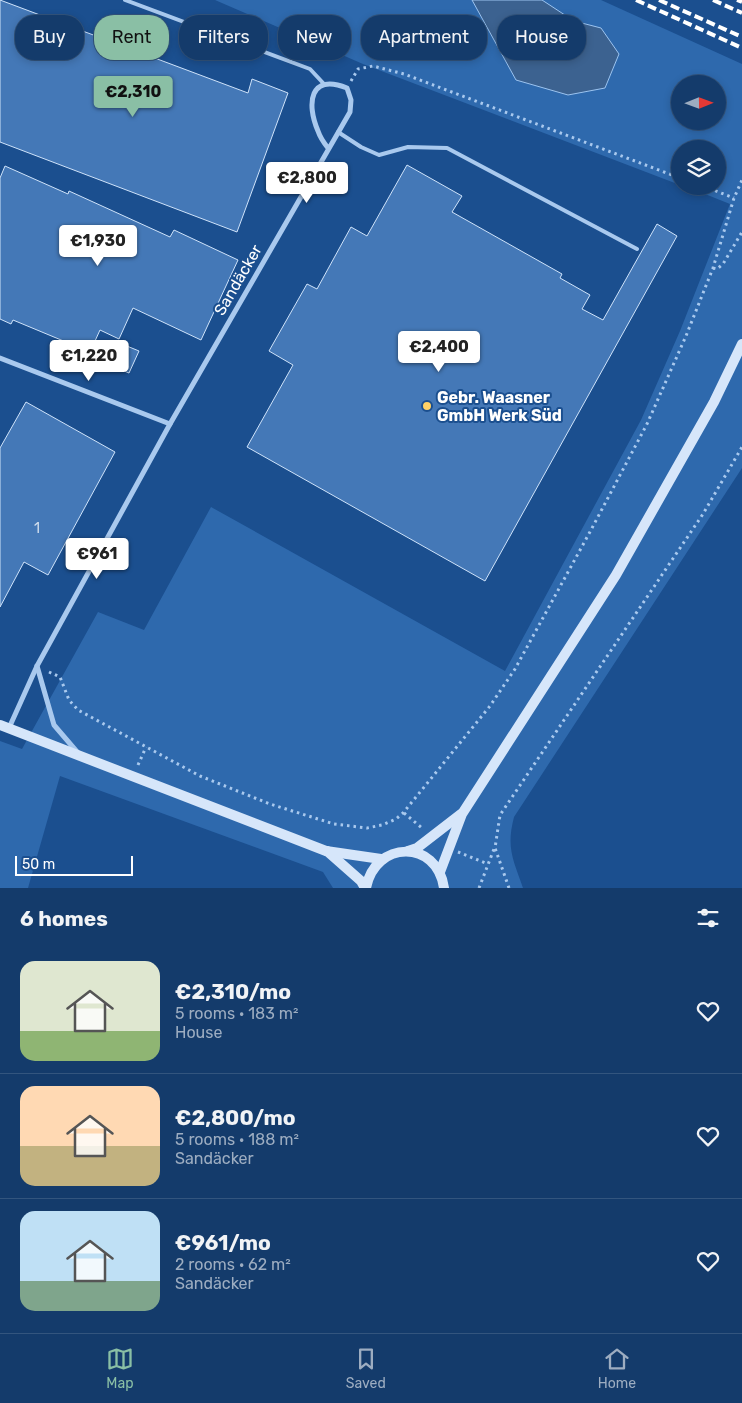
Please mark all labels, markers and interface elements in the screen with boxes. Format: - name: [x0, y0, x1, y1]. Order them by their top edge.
- chip: Buy: [15, 15, 84, 60]
- chip: Rent: [94, 15, 169, 60]
- chip: Filters: [179, 15, 268, 60]
- chip: New: [278, 15, 351, 60]
- chip: Apartment: [361, 15, 487, 60]
- chip: House: [497, 15, 586, 60]
- north arrow: [671, 75, 726, 130]
- map controls: [671, 75, 726, 195]
- pin: €2,310: [92, 76, 174, 118]
- text: €2,310: [105, 82, 161, 101]
- button: layers: [671, 140, 726, 195]
- pin: €2,800: [266, 162, 348, 204]
- text: €2,800: [277, 168, 337, 187]
- pin: €1,930: [57, 224, 139, 267]
- text: €1,930: [70, 231, 126, 250]
- street label: Sandäcker: [210, 241, 266, 319]
- pin: €2,400: [398, 330, 480, 373]
- text: €2,400: [409, 337, 469, 356]
- pin: €1,220: [48, 340, 130, 382]
- text: €1,220: [61, 346, 117, 365]
- place label: Gebr. Waasner GmbH Werk Süd: [437, 388, 562, 425]
- marker: Gebr. Waasner GmbH Werk Süd: [421, 400, 433, 412]
- house number: 1: [34, 520, 40, 537]
- pin: €961: [67, 538, 127, 580]
- text: €961: [77, 544, 117, 563]
- scale bar: [15, 853, 132, 876]
- text: 50 m: [22, 856, 55, 873]
- icon: filters: [694, 904, 722, 932]
- text: 6 homes: [20, 906, 108, 931]
- text: €2,310/mo: [175, 979, 291, 1004]
- icon: home: [60, 981, 120, 1041]
- icon: heart: [694, 997, 722, 1025]
- text: 5 rooms · 183 m²: [175, 1004, 298, 1023]
- text: House: [175, 1023, 222, 1042]
- text: €2,800/mo: [175, 1105, 296, 1130]
- icon: home: [60, 1106, 120, 1166]
- icon: heart: [694, 1122, 722, 1150]
- text: 5 rooms · 188 m²: [175, 1130, 299, 1149]
- text: Sandäcker: [175, 1149, 254, 1168]
- text: €961/mo: [175, 1230, 271, 1255]
- icon: home: [60, 1231, 120, 1291]
- icon: heart: [694, 1247, 722, 1275]
- text: 2 rooms · 62 m²: [175, 1255, 291, 1274]
- text: Sandäcker: [175, 1274, 254, 1293]
- tab: Map: [106, 1345, 134, 1392]
- tab: Saved: [346, 1345, 386, 1392]
- tab: Home: [598, 1345, 636, 1392]

